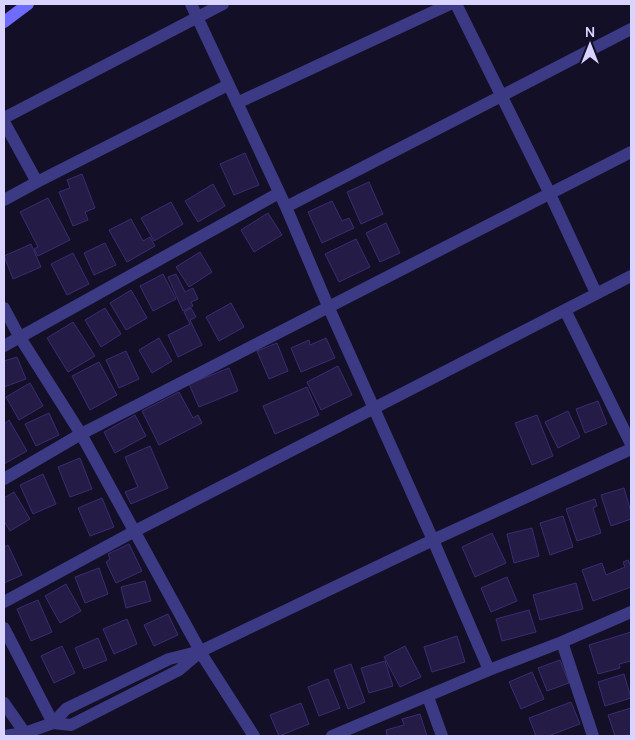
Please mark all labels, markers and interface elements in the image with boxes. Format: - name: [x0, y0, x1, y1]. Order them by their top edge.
- north arrow: [565, 20, 615, 70]
- text: N: [585, 22, 595, 41]

